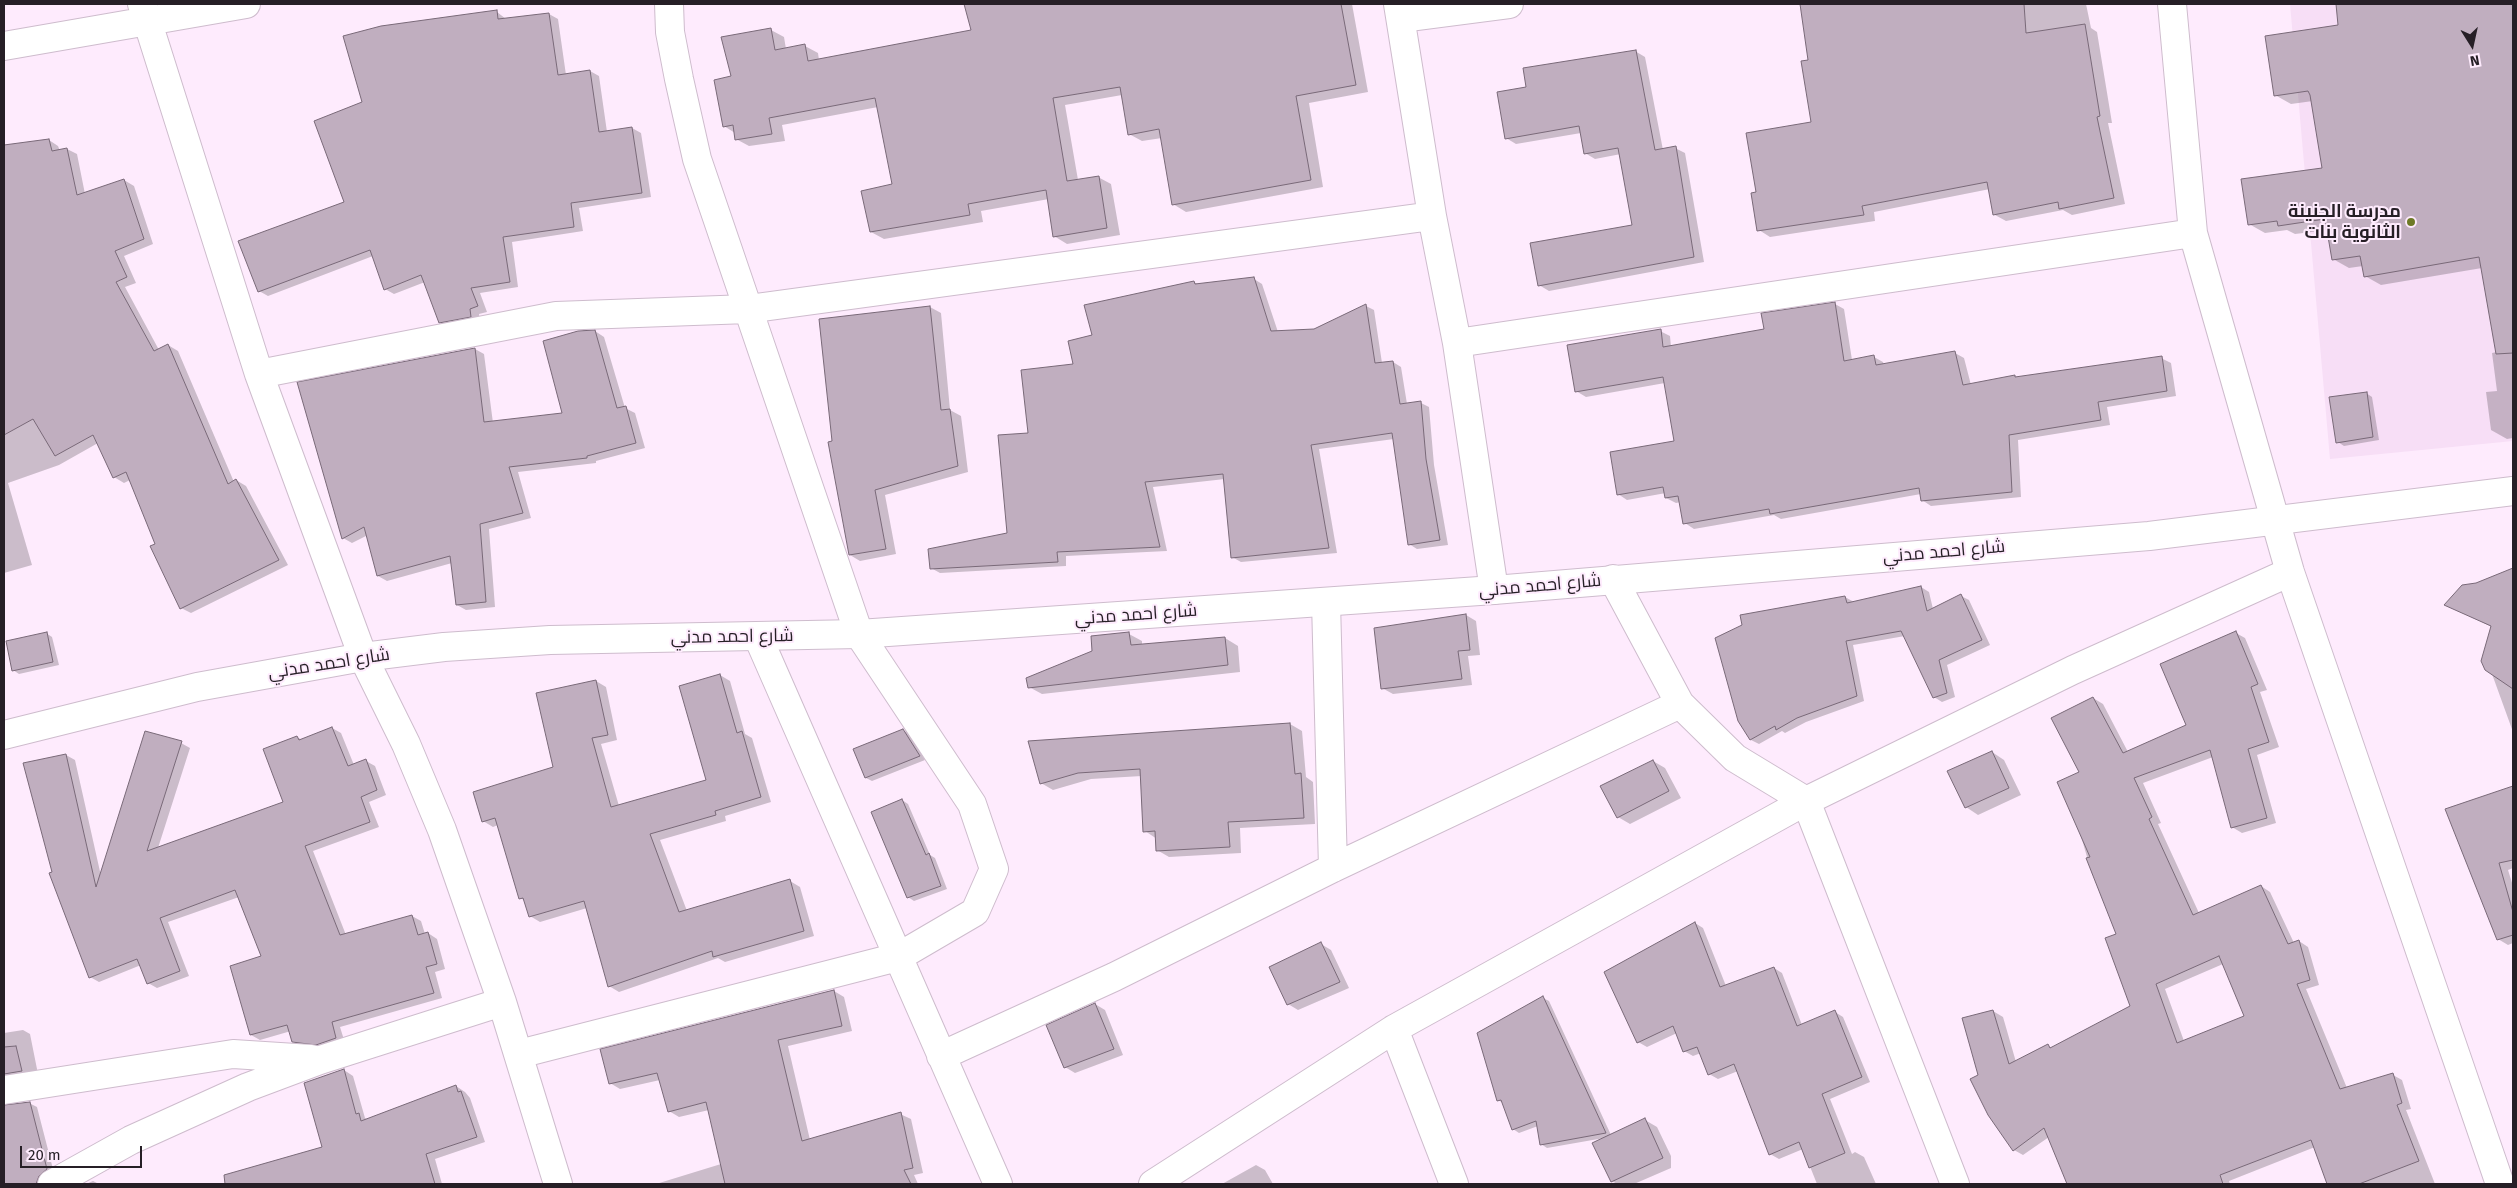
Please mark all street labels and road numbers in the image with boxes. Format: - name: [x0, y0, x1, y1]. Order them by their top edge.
- street label: شارع احمد مدني: [1882, 536, 2006, 568]
- street label: شارع احمد مدني: [1478, 570, 1602, 602]
- street label: شارع احمد مدني: [1074, 600, 1198, 630]
- street label: شارع احمد مدني: [670, 625, 794, 649]
- street label: شارع احمد مدني: [267, 644, 391, 684]

